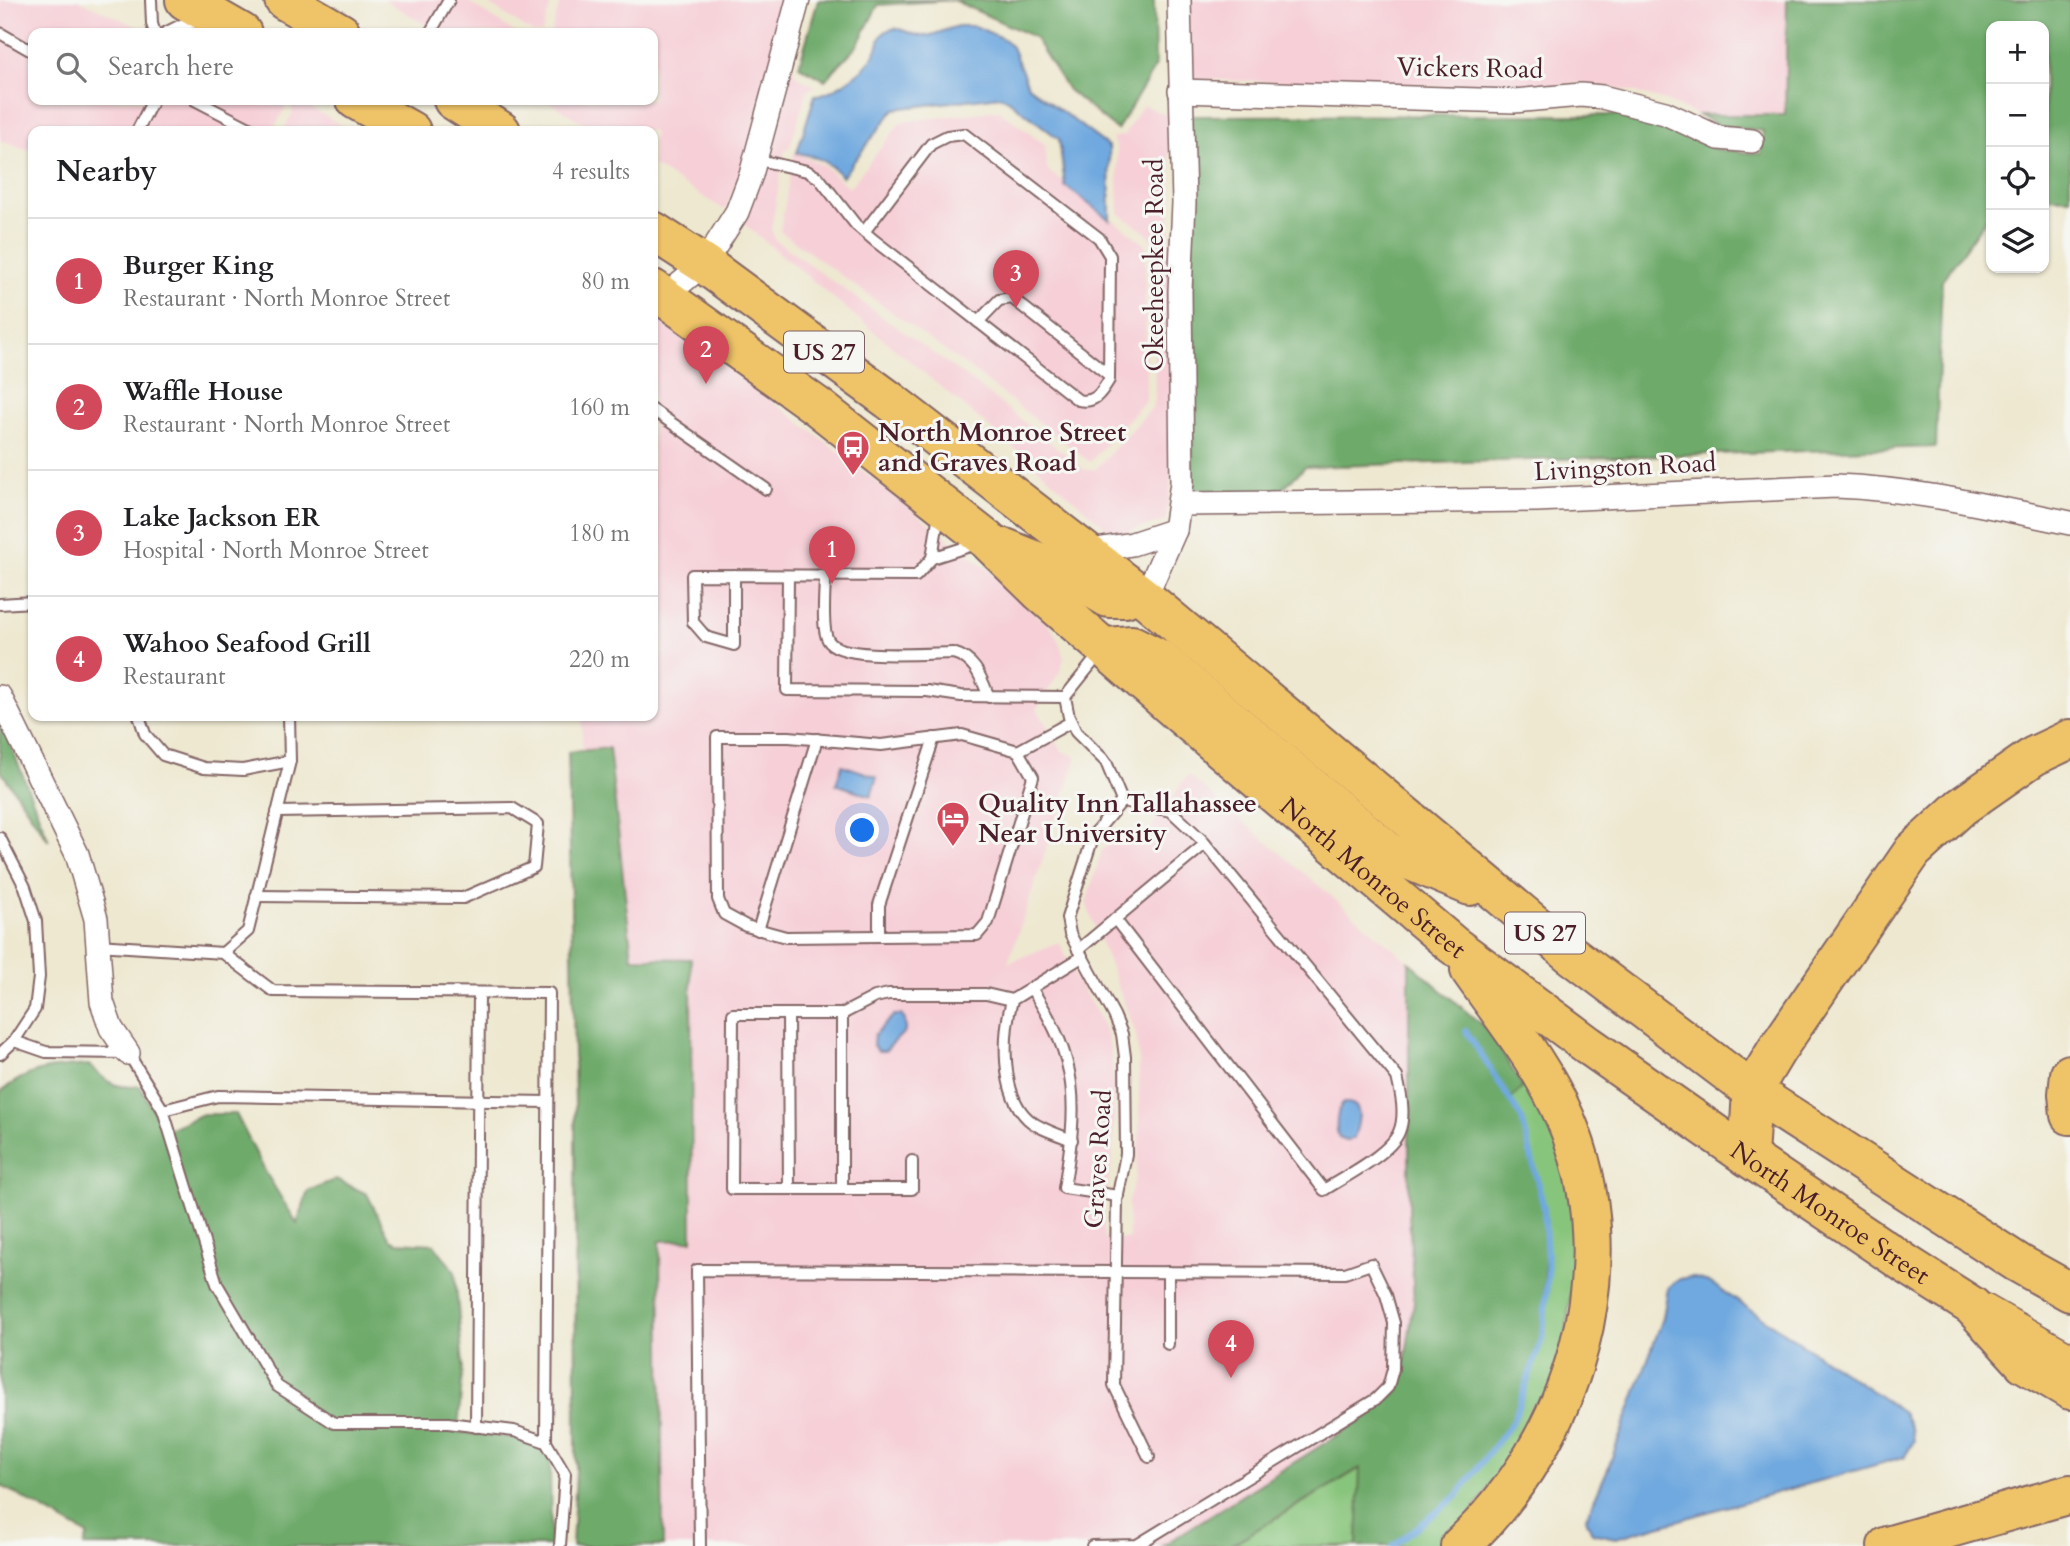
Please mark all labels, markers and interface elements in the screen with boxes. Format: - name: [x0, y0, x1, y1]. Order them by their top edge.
- map controls: [1986, 21, 2049, 273]
- button: +: [1986, 21, 2049, 84]
- search box: [28, 28, 658, 105]
- icon: search: [52, 48, 90, 86]
- text: Search here: [108, 49, 234, 84]
- street label: Vickers Road: [1397, 49, 1544, 87]
- button: −: [1986, 84, 2049, 147]
- button: locate: [1986, 147, 2049, 210]
- text: Nearby: [56, 151, 157, 192]
- text: 4 results: [552, 156, 630, 187]
- street label: Okeeheepkee Road: [1137, 158, 1172, 372]
- button: layers: [1986, 210, 2049, 273]
- text: Burger King: [123, 248, 274, 283]
- pin: 3: [993, 250, 1039, 308]
- text: 1: [73, 266, 85, 297]
- text: 80 m: [581, 266, 630, 297]
- text: Restaurant · North Monroe Street: [123, 283, 450, 314]
- pin: 2: [683, 326, 729, 384]
- road number: US 27: [784, 332, 864, 372]
- text: Waffle House: [123, 374, 284, 409]
- text: 2: [73, 392, 85, 423]
- text: 160 m: [569, 392, 630, 423]
- text: Restaurant · North Monroe Street: [123, 409, 450, 440]
- place label: North Monroe Street and Graves Road: [878, 415, 1126, 480]
- bus stop icon: North Monroe Street and Graves Road: [834, 428, 872, 477]
- street label: Livingston Road: [1533, 445, 1717, 489]
- text: Lake Jackson ER: [123, 500, 320, 535]
- text: 3: [73, 518, 85, 549]
- text: 180 m: [569, 518, 630, 549]
- pin: 1: [809, 526, 855, 584]
- text: Hospital · North Monroe Street: [123, 535, 429, 566]
- text: Wahoo Seafood Grill: [123, 626, 371, 661]
- text: 4: [73, 644, 85, 675]
- text: 220 m: [569, 644, 630, 675]
- text: Restaurant: [123, 661, 226, 692]
- place label: Quality Inn Tallahassee Near University: [978, 786, 1257, 851]
- street label: North Monroe Street: [1273, 789, 1473, 966]
- hotel icon: Quality Inn Tallahassee Near University: [934, 799, 972, 848]
- your location: [845, 813, 879, 847]
- road number: US 27: [1505, 912, 1585, 953]
- street label: Graves Road: [1076, 1088, 1120, 1230]
- street label: North Monroe Street: [1724, 1133, 1937, 1292]
- pin: 4: [1208, 1320, 1254, 1378]

